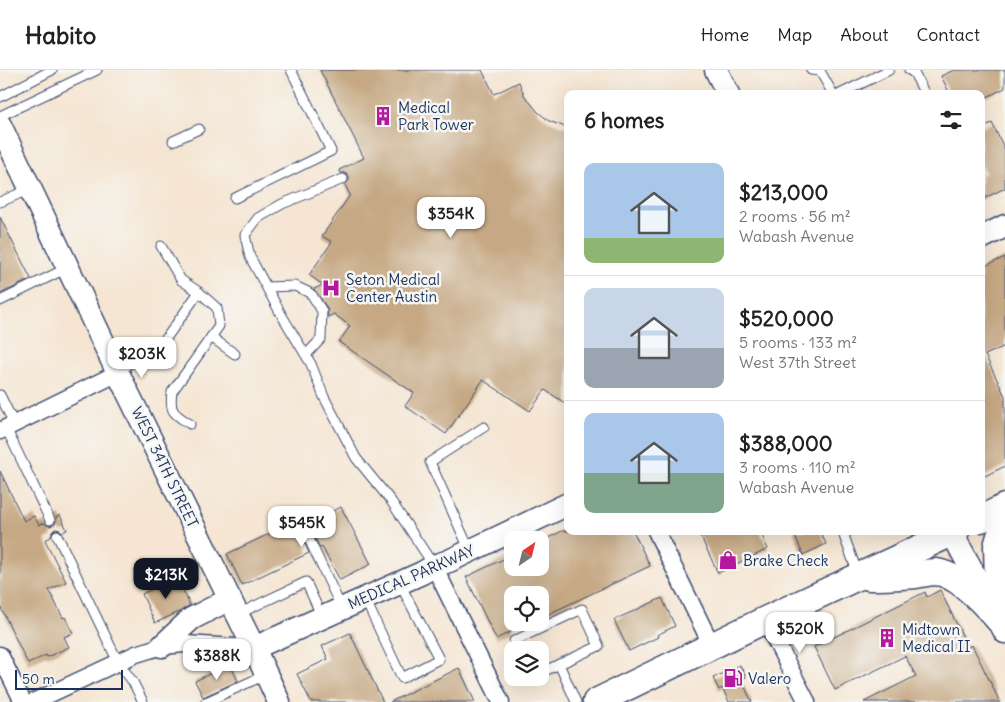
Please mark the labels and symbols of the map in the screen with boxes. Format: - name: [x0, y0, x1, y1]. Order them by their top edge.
- place label: Medical Park Tower: [398, 98, 474, 134]
- building icon: Medical Park Tower: [372, 105, 394, 127]
- pin: $354K: [416, 196, 486, 239]
- place label: Seton Medical Center Austin: [346, 270, 440, 306]
- hospital icon: Seton Medical Center Austin: [320, 277, 342, 299]
- pin: $203K: [107, 336, 177, 379]
- street label: WEST 34TH STREET: [127, 403, 203, 531]
- pin: $545K: [267, 506, 337, 548]
- north arrow: [504, 531, 549, 576]
- street label: MEDICAL PARKWAY: [345, 540, 478, 613]
- shop icon: Brake Check: [717, 549, 739, 571]
- place label: Brake Check: [743, 551, 829, 570]
- pin: $213K: [131, 558, 201, 600]
- pin: $520K: [765, 612, 835, 654]
- place label: Midtown Medical II: [902, 620, 970, 656]
- building icon: Midtown Medical II: [876, 627, 898, 649]
- pin: $388K: [182, 638, 252, 681]
- scale bar: [15, 667, 122, 690]
- fuel station icon: Valero: [722, 667, 744, 689]
- place label: Valero: [748, 669, 791, 688]

